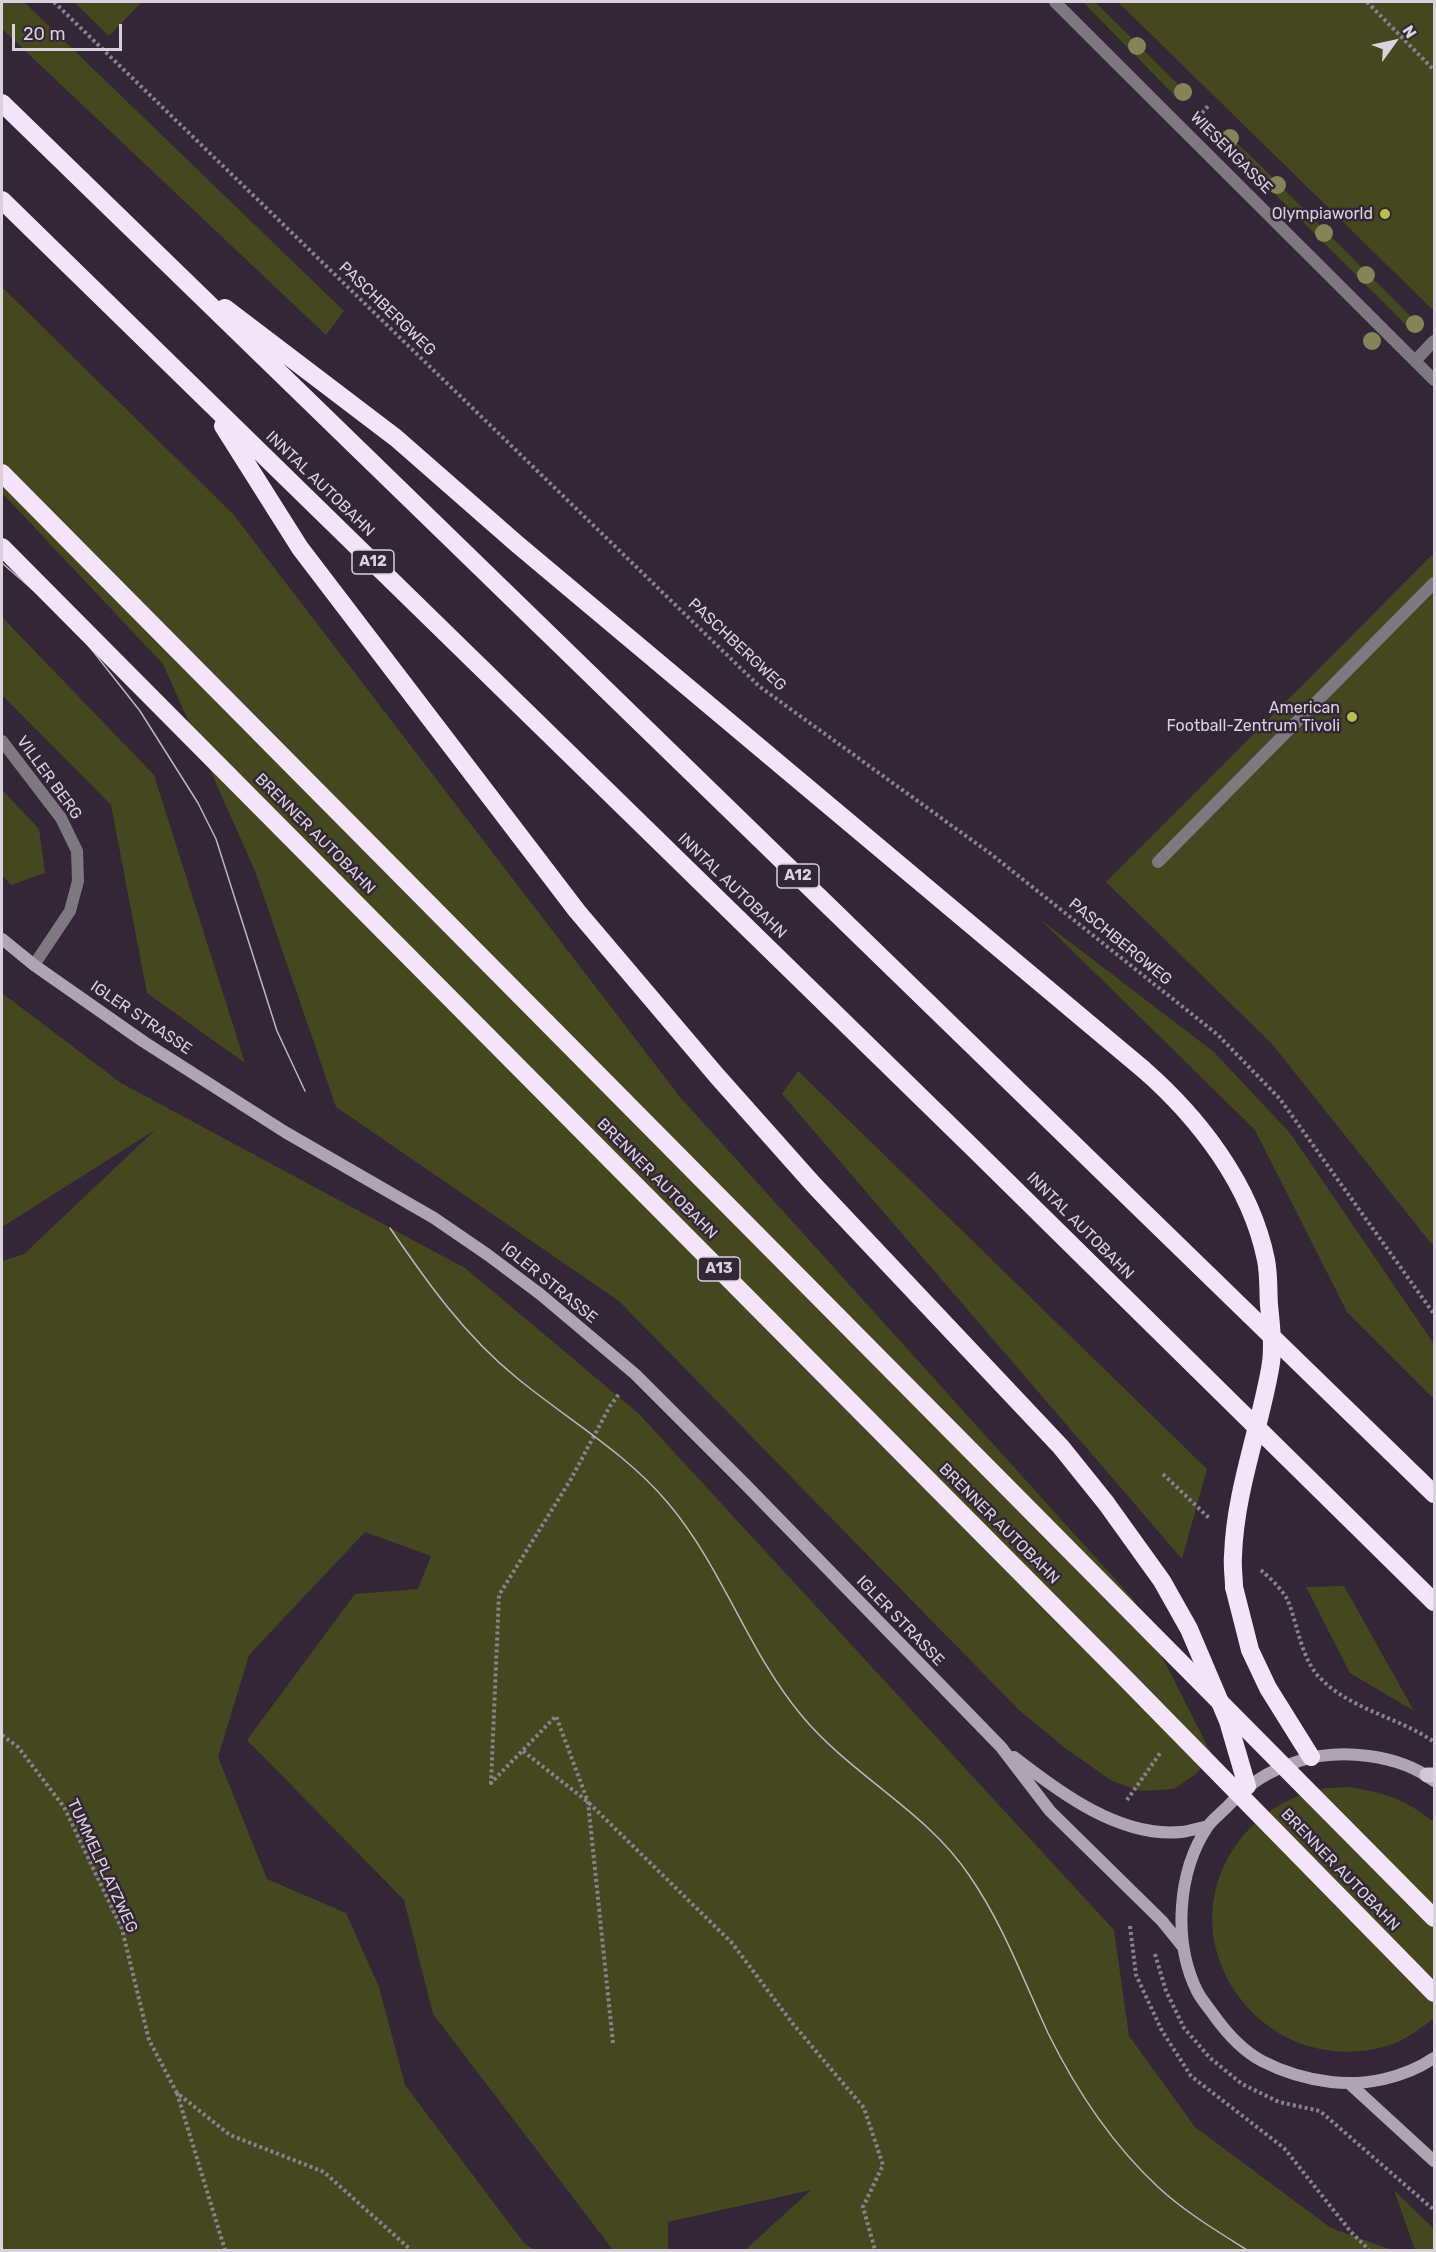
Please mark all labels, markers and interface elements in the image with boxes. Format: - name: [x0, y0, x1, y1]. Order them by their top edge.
- scale bar: [15, 12, 124, 50]
- north arrow: [1364, 12, 1424, 72]
- text: N: [1398, 22, 1421, 42]
- text: 20 m: [23, 23, 65, 45]
- street label: WIESENGASSE: [1186, 108, 1276, 198]
- place label: Olympiaworld: [1272, 204, 1373, 224]
- marker: Olympiaworld: [1378, 207, 1392, 221]
- street label: PASCHBERGWEG: [335, 258, 439, 360]
- street label: INNTAL AUTOBAHN: [262, 427, 378, 541]
- road number: A12: [352, 550, 394, 574]
- street label: PASCHBERGWEG: [684, 595, 790, 695]
- place label: American Football-Zentrum Tivoli: [1166, 698, 1340, 736]
- marker: American Football-Zentrum Tivoli: [1345, 710, 1359, 724]
- street label: VILLER BERG: [12, 732, 86, 824]
- street label: BRENNER AUTOBAHN: [251, 770, 379, 898]
- street label: INNTAL AUTOBAHN: [674, 829, 790, 943]
- road number: A12: [777, 864, 819, 888]
- street label: PASCHBERGWEG: [1065, 895, 1175, 989]
- street label: IGLER STRASSE: [87, 977, 195, 1059]
- street label: BRENNER AUTOBAHN: [593, 1115, 721, 1243]
- street label: INNTAL AUTOBAHN: [1022, 1168, 1138, 1284]
- street label: IGLER STRASSE: [497, 1238, 601, 1328]
- road number: A13: [698, 1257, 740, 1281]
- street label: BRENNER AUTOBAHN: [935, 1460, 1063, 1588]
- street label: IGLER STRASSE: [852, 1572, 948, 1670]
- street label: TUMMELPLATZWEG: [63, 1796, 141, 1936]
- street label: BRENNER AUTOBAHN: [1277, 1805, 1403, 1935]

